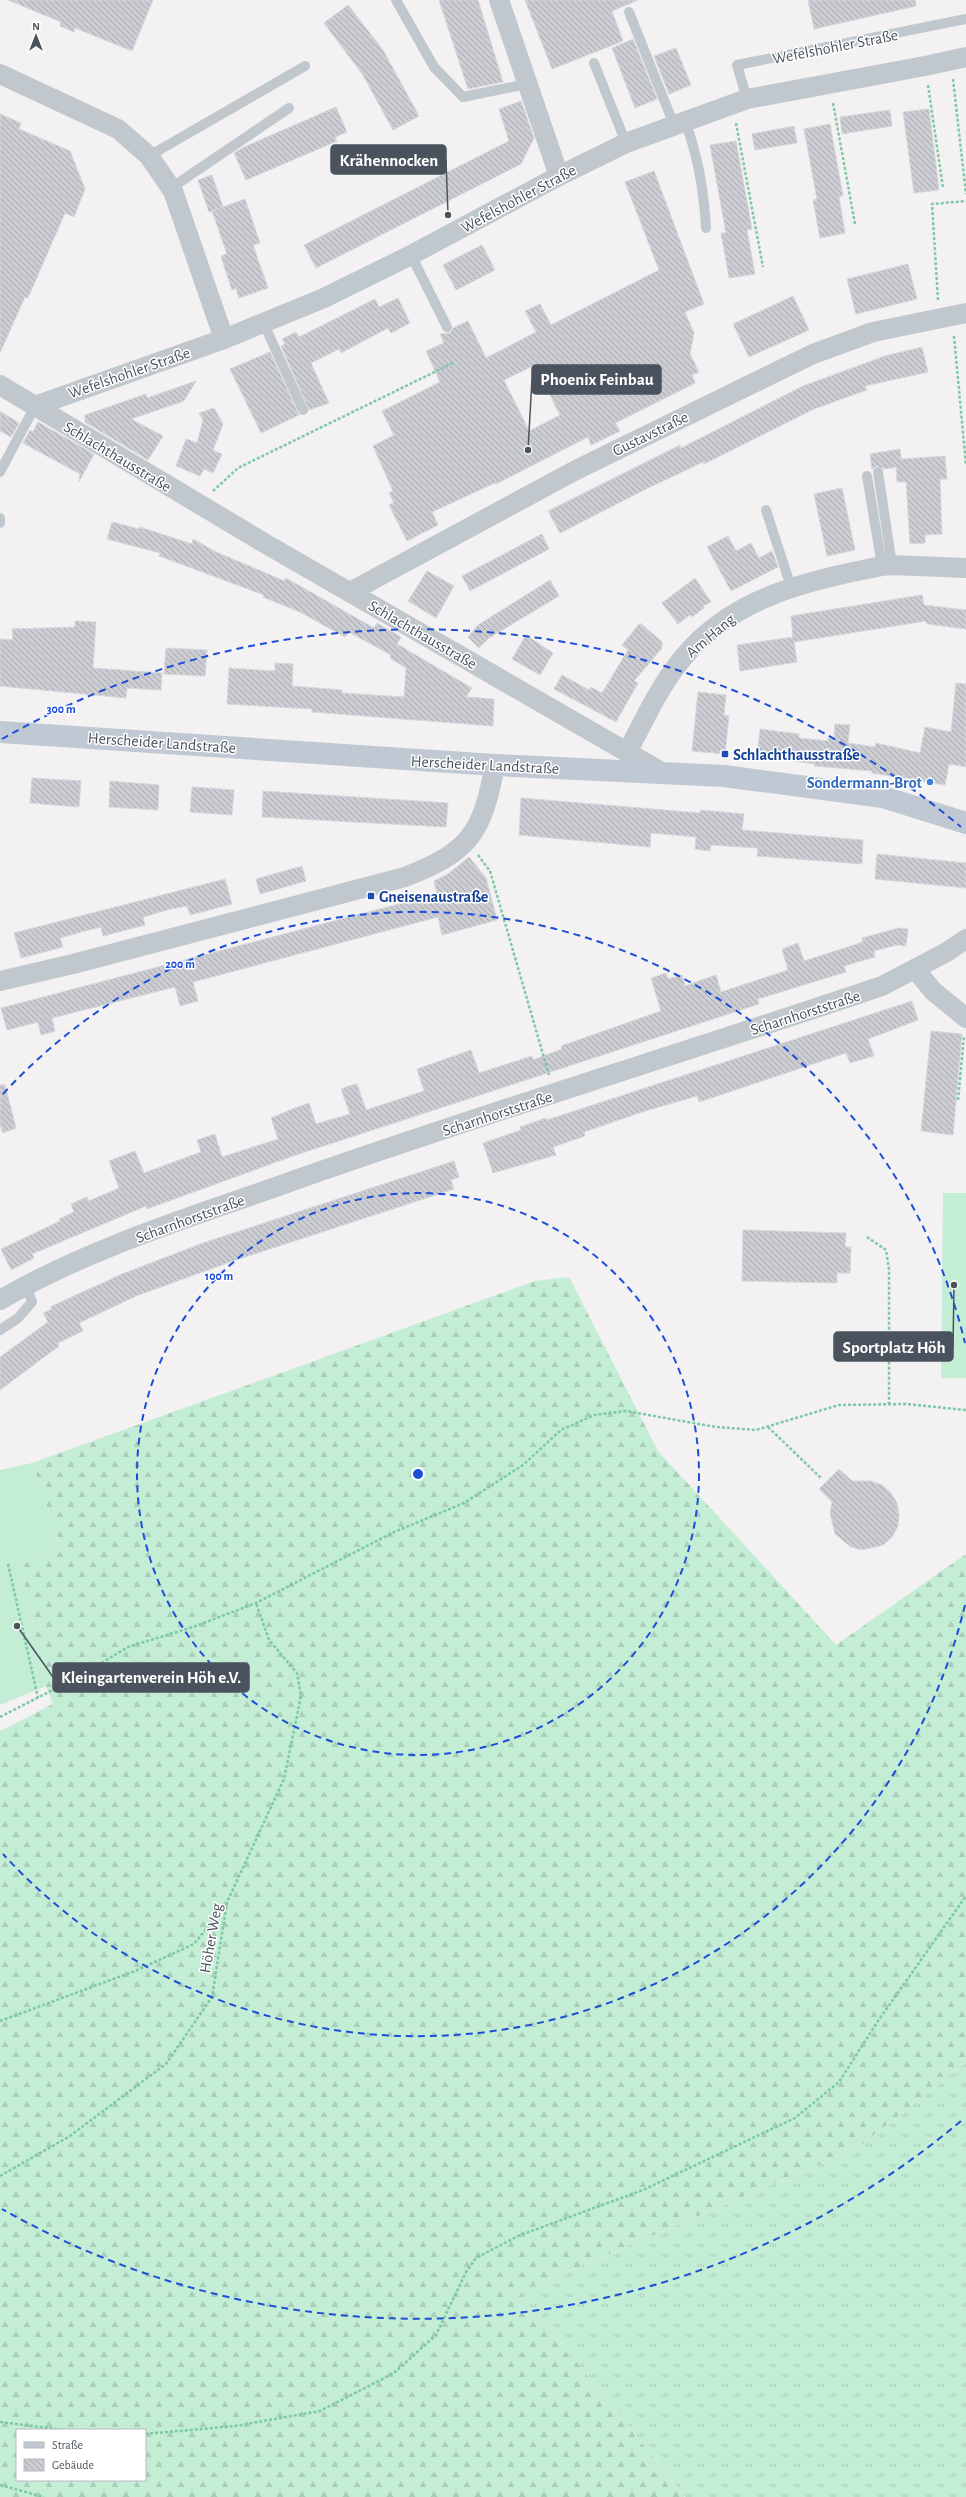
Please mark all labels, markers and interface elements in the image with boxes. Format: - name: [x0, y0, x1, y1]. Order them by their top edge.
- north arrow: [16, 16, 56, 56]
- text: N: [32, 21, 40, 32]
- street label: Wefelshohler Straße: [771, 27, 899, 67]
- callout: Krähennocken: [331, 145, 446, 174]
- text: Krähennocken: [340, 152, 438, 169]
- street label: Wefelshohler Straße: [458, 162, 579, 236]
- street label: Wefelshohler Straße: [66, 345, 192, 401]
- callout: Phoenix Feinbau: [532, 365, 661, 394]
- text: Phoenix Feinbau: [540, 371, 654, 388]
- street label: Gustavstraße: [610, 409, 691, 459]
- street label: Schlachthausstraße: [61, 419, 174, 495]
- street label: Schlachthausstraße: [366, 597, 479, 672]
- street label: Am Hang: [683, 611, 738, 661]
- text: 300 m: [46, 703, 76, 715]
- street label: Herscheider Landstraße: [87, 730, 237, 756]
- place label: Schlachthausstraße: [733, 747, 860, 763]
- marker: Schlachthausstraße: [720, 749, 730, 759]
- street label: Herscheider Landstraße: [410, 753, 559, 777]
- place label: Sondermann-Brot: [807, 775, 923, 791]
- marker: Sondermann-Brot: [925, 777, 935, 787]
- place label: Gneisenaustraße: [379, 889, 489, 905]
- marker: Gneisenaustraße: [366, 891, 376, 901]
- text: 200 m: [165, 958, 195, 970]
- street label: Scharnhorststraße: [749, 988, 862, 1038]
- street label: Scharnhorststraße: [441, 1089, 554, 1139]
- street label: Scharnhorststraße: [134, 1192, 247, 1246]
- text: 100 m: [205, 1270, 233, 1282]
- callout: Sportplatz Höh: [834, 1332, 953, 1361]
- text: Sportplatz Höh: [842, 1339, 946, 1356]
- centre of rings: [411, 1467, 425, 1481]
- callout: Kleingartenverein Höh e.V.: [53, 1663, 249, 1692]
- text: Kleingartenverein Höh e.V.: [61, 1669, 241, 1686]
- street label: Höher Weg: [197, 1902, 225, 1974]
- legend: [16, 2429, 146, 2481]
- text: Straße: [52, 2439, 83, 2451]
- text: Gebäude: [52, 2459, 94, 2471]

